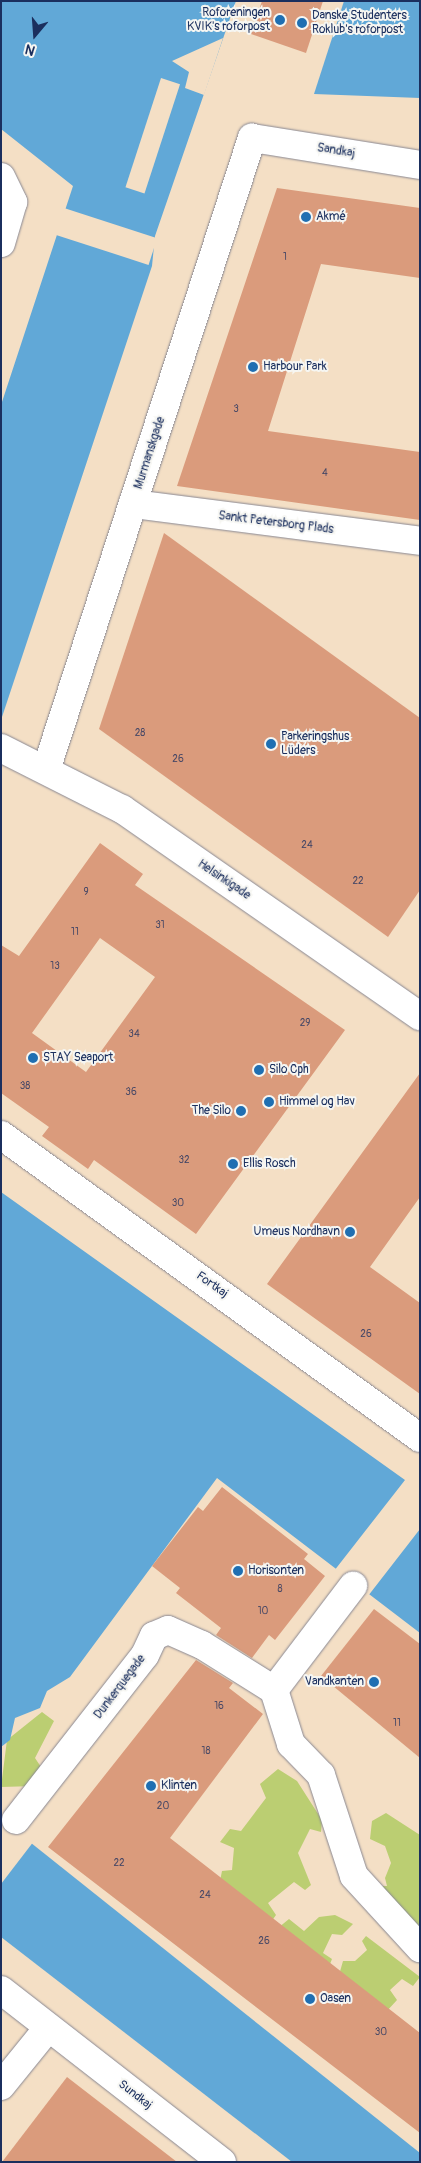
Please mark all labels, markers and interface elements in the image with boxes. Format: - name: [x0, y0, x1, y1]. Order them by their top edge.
- place label: Roforeningen KVIK's roforpost: [187, 6, 270, 34]
- place label: Danske Studenters Roklub's roforpost: [312, 9, 407, 37]
- north arrow: [10, 10, 60, 60]
- marker: Roforeningen KVIK's roforpost: [274, 14, 286, 26]
- marker: Danske Studenters Roklub's roforpost: [296, 17, 308, 29]
- text: N: [23, 40, 37, 59]
- street label: Sandkaj: [316, 141, 356, 161]
- place label: Akmé: [316, 210, 346, 224]
- marker: Akmé: [300, 211, 312, 223]
- house number: 1: [283, 252, 287, 264]
- place label: Harbour Park: [263, 360, 327, 374]
- marker: Harbour Park: [247, 361, 259, 373]
- house number: 3: [233, 404, 239, 416]
- street label: Murmanskgade: [132, 415, 168, 491]
- house number: 4: [322, 468, 328, 480]
- street label: Sankt Petersborg Plads: [218, 509, 334, 537]
- house number: 28: [135, 728, 145, 740]
- place label: Parkeringshus Lüders: [281, 730, 349, 758]
- marker: Parkeringshus Lüders: [265, 738, 277, 750]
- house number: 26: [172, 754, 184, 766]
- house number: 24: [301, 840, 313, 852]
- street label: Helsinkigade: [195, 857, 253, 903]
- house number: 22: [352, 876, 364, 888]
- house number: 9: [83, 887, 89, 899]
- house number: 31: [155, 920, 165, 932]
- house number: 11: [71, 927, 79, 939]
- house number: 13: [50, 961, 60, 973]
- house number: 29: [300, 1018, 310, 1030]
- house number: 34: [128, 1029, 140, 1041]
- place label: STAY Seaport: [43, 1051, 113, 1065]
- marker: STAY Seaport: [27, 1052, 39, 1064]
- place label: Silo Cph: [269, 1063, 309, 1077]
- marker: Silo Cph: [253, 1064, 265, 1076]
- house number: 38: [20, 1081, 30, 1093]
- house number: 36: [125, 1087, 137, 1099]
- place label: Himmel og Hav: [279, 1095, 355, 1109]
- marker: Himmel og Hav: [263, 1096, 275, 1108]
- place label: The Silo: [192, 1104, 231, 1118]
- marker: The Silo: [235, 1105, 247, 1117]
- house number: 32: [178, 1155, 190, 1167]
- place label: Ellis Rosch: [243, 1157, 296, 1171]
- marker: Ellis Rosch: [227, 1158, 239, 1170]
- house number: 30: [172, 1198, 184, 1210]
- place label: Umeus Nordhavn: [254, 1225, 340, 1239]
- marker: Umeus Nordhavn: [344, 1226, 356, 1238]
- street label: Fortkaj: [193, 1269, 231, 1301]
- house number: 26: [360, 1329, 372, 1341]
- place label: Horisonten: [248, 1564, 304, 1578]
- marker: Horisonten: [232, 1565, 244, 1577]
- house number: 8: [277, 1584, 283, 1596]
- house number: 10: [258, 1606, 268, 1618]
- street label: Dunkerquegade: [91, 1652, 149, 1722]
- place label: Vandkanten: [305, 1675, 364, 1689]
- marker: Vandkanten: [368, 1676, 380, 1688]
- house number: 16: [214, 1701, 224, 1713]
- house number: 11: [393, 1718, 401, 1730]
- house number: 18: [202, 1746, 210, 1758]
- place label: Klinten: [161, 1779, 197, 1793]
- marker: Klinten: [145, 1780, 157, 1792]
- house number: 20: [157, 1801, 169, 1813]
- house number: 22: [113, 1858, 125, 1870]
- house number: 24: [199, 1890, 211, 1902]
- house number: 26: [258, 1936, 270, 1948]
- place label: Oasen: [320, 1992, 351, 2006]
- marker: Oasen: [304, 1993, 316, 2005]
- house number: 30: [375, 2027, 387, 2039]
- street label: Sundkaj: [115, 2077, 155, 2113]

